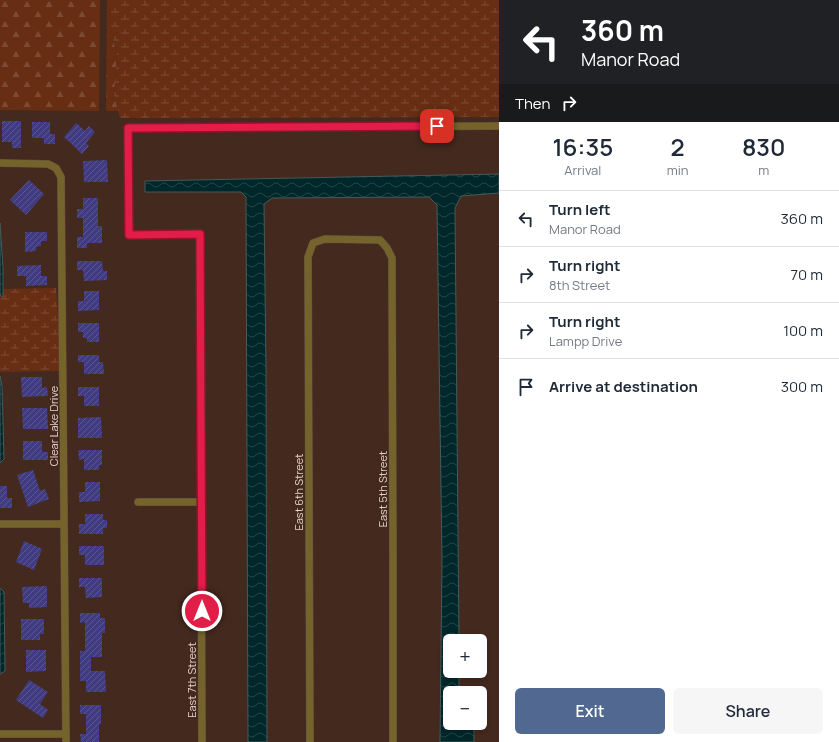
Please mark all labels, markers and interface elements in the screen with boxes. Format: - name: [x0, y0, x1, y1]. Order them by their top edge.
- text: 360 m: [581, 11, 664, 49]
- icon: left: [515, 16, 567, 68]
- text: Manor Road: [581, 47, 680, 71]
- icon: right: [558, 92, 580, 114]
- text: Then: [515, 93, 550, 114]
- pin: [420, 109, 454, 143]
- icon: arrive: [426, 115, 448, 137]
- text: 16:35: [552, 130, 613, 163]
- text: 2: [670, 130, 685, 163]
- text: 830: [742, 130, 785, 163]
- text: Arrival: [564, 161, 601, 179]
- text: min: [667, 161, 688, 179]
- text: m: [758, 161, 769, 179]
- text: Turn left: [549, 199, 611, 220]
- icon: left: [515, 208, 537, 230]
- text: 360 m: [781, 208, 823, 229]
- text: Manor Road: [549, 220, 621, 238]
- text: Turn right: [549, 255, 620, 276]
- icon: right: [515, 264, 537, 286]
- text: 70 m: [791, 264, 823, 285]
- text: 8th Street: [549, 276, 610, 294]
- text: Turn right: [549, 311, 620, 332]
- icon: right: [515, 320, 537, 342]
- text: 100 m: [783, 320, 823, 341]
- text: Lampp Drive: [549, 332, 622, 350]
- icon: arrive: [515, 376, 537, 398]
- text: Arrive at destination: [549, 376, 698, 397]
- text: 300 m: [781, 376, 823, 397]
- street label: Clear Lake Drive: [46, 385, 61, 466]
- street label: East 5th Street: [375, 451, 390, 527]
- street label: East 6th Street: [291, 453, 306, 531]
- position arrow: [181, 590, 223, 632]
- map controls: [443, 634, 487, 730]
- button: +: [443, 634, 487, 678]
- street label: East 7th Street: [184, 642, 199, 718]
- button: −: [443, 686, 487, 730]
- button: Exit: [515, 688, 665, 734]
- button: Share: [673, 688, 823, 734]

